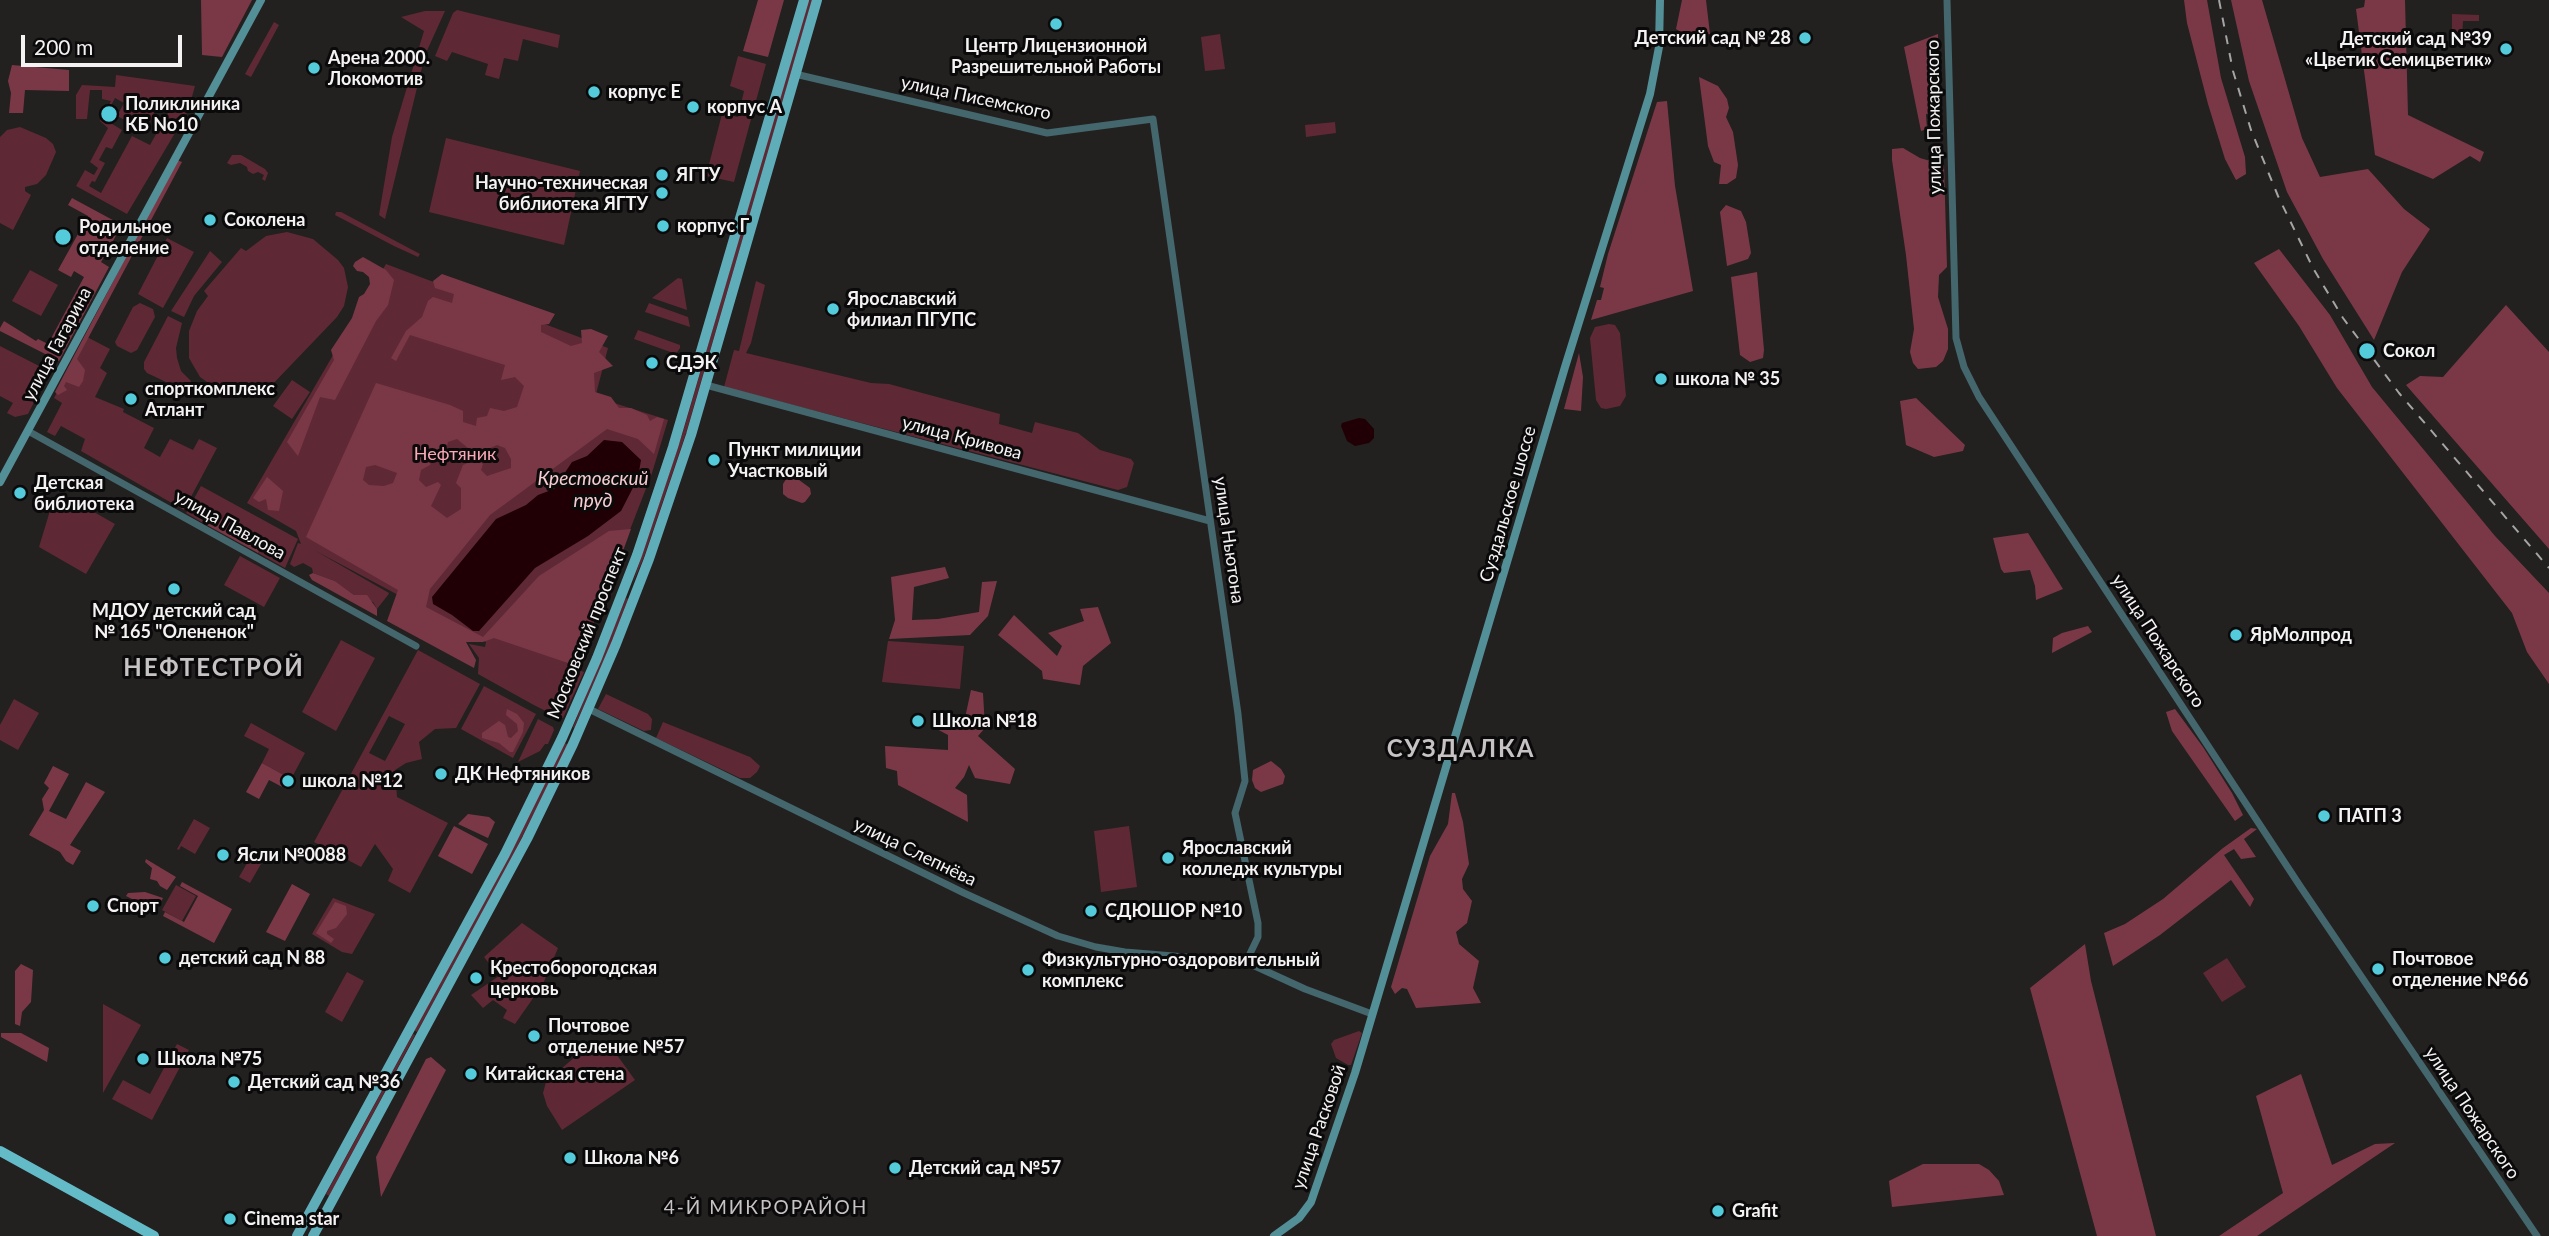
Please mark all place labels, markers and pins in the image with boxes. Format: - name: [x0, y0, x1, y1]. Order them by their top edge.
- marker: Центр Лицензионной Разрешительной Работы: [1048, 16, 1064, 32]
- place label: Детский сад № 28: [1635, 27, 1791, 49]
- place label: Детский сад №39 «Цветик Семицветик»: [2305, 28, 2492, 70]
- marker: Детский сад № 28: [1797, 30, 1813, 46]
- place label: Центр Лицензионной Разрешительной Работы: [951, 35, 1161, 78]
- marker: Детский сад №39 «Цветик Семицветик»: [2498, 41, 2514, 57]
- place label: Арена 2000. Локомотив: [328, 47, 430, 90]
- marker: Арена 2000. Локомотив: [306, 60, 322, 76]
- place label: корпус Е: [608, 81, 681, 103]
- marker: корпус Е: [586, 84, 602, 100]
- place label: Поликлиника КБ No10: [125, 93, 240, 136]
- place label: корпус А: [707, 96, 782, 118]
- marker: корпус А: [685, 99, 701, 115]
- marker: Поликлиника КБ No10: [99, 104, 119, 124]
- place label: ЯГТУ: [676, 164, 720, 186]
- marker: ЯГТУ: [654, 167, 670, 183]
- place label: Научно-техническая библиотека ЯГТУ: [475, 172, 648, 214]
- marker: Научно-техническая библиотека ЯГТУ: [654, 185, 670, 201]
- place label: Соколена: [224, 209, 305, 231]
- marker: Соколена: [202, 212, 218, 228]
- place label: корпус Г: [677, 215, 749, 237]
- place label: Родильное отделение: [79, 216, 171, 258]
- marker: корпус Г: [655, 218, 671, 234]
- marker: Родильное отделение: [53, 227, 73, 247]
- place label: Ярославский филиал ПГУПС: [847, 288, 976, 330]
- marker: Ярославский филиал ПГУПС: [825, 301, 841, 317]
- place label: Сокол: [2383, 340, 2435, 362]
- marker: Сокол: [2357, 341, 2377, 361]
- place label: СДЭК: [666, 352, 717, 374]
- marker: СДЭК: [644, 355, 660, 371]
- place label: школа № 35: [1675, 368, 1780, 390]
- marker: школа № 35: [1653, 371, 1669, 387]
- place label: спорткомплекс Атлант: [145, 378, 275, 420]
- marker: спорткомплекс Атлант: [123, 391, 139, 407]
- place label: Пункт милиции Участковый: [728, 439, 861, 482]
- marker: Пункт милиции Участковый: [706, 452, 722, 468]
- place label: Детская библиотека: [34, 472, 134, 514]
- marker: Детская библиотека: [12, 485, 28, 501]
- marker: МДОУ детский сад № 165 "Олененок": [166, 581, 182, 597]
- place label: МДОУ детский сад № 165 "Олененок": [92, 600, 256, 642]
- place label: ЯрМолпрод: [2250, 624, 2352, 646]
- marker: ЯрМолпрод: [2228, 627, 2244, 643]
- place label: Школа №18: [932, 710, 1037, 732]
- marker: Школа №18: [910, 713, 926, 729]
- place label: ДК Нефтяников: [455, 763, 590, 785]
- marker: ДК Нефтяников: [433, 766, 449, 782]
- place label: школа №12: [302, 770, 403, 792]
- marker: школа №12: [280, 773, 296, 789]
- place label: ПАТП 3: [2338, 805, 2402, 827]
- marker: ПАТП 3: [2316, 808, 2332, 824]
- place label: Ярославский колледж культуры: [1182, 837, 1342, 880]
- place label: Ясли №0088: [237, 844, 346, 866]
- marker: Ясли №0088: [215, 847, 231, 863]
- marker: Ярославский колледж культуры: [1160, 850, 1176, 866]
- place label: Спорт: [107, 895, 159, 917]
- marker: Спорт: [85, 898, 101, 914]
- place label: СДЮШОР №10: [1105, 900, 1242, 922]
- marker: СДЮШОР №10: [1083, 903, 1099, 919]
- place label: детский сад N 88: [179, 947, 325, 969]
- place label: Почтовое отделение №66: [2392, 948, 2528, 990]
- place label: Физкультурно-оздоровительный комплекс: [1042, 949, 1320, 992]
- marker: детский сад N 88: [157, 950, 173, 966]
- place label: Крестоборогодская церковь: [490, 957, 657, 1000]
- marker: Почтовое отделение №66: [2370, 961, 2386, 977]
- marker: Физкультурно-оздоровительный комплекс: [1020, 962, 1036, 978]
- marker: Крестоборогодская церковь: [468, 970, 484, 986]
- place label: Почтовое отделение №57: [548, 1015, 684, 1058]
- marker: Почтовое отделение №57: [526, 1028, 542, 1044]
- place label: Школа №75: [157, 1048, 262, 1070]
- marker: Школа №75: [135, 1051, 151, 1067]
- place label: Китайская стена: [485, 1063, 624, 1085]
- marker: Китайская стена: [463, 1066, 479, 1082]
- place label: Детский сад №36: [248, 1071, 400, 1093]
- marker: Детский сад №36: [226, 1074, 242, 1090]
- place label: Школа №6: [584, 1147, 679, 1169]
- marker: Школа №6: [562, 1150, 578, 1166]
- place label: Детский сад №57: [909, 1157, 1061, 1179]
- marker: Детский сад №57: [887, 1160, 903, 1176]
- place label: Grafit: [1732, 1200, 1778, 1222]
- marker: Grafit: [1710, 1203, 1726, 1219]
- place label: Cinema star: [244, 1208, 339, 1230]
- marker: Cinema star: [222, 1211, 238, 1227]

